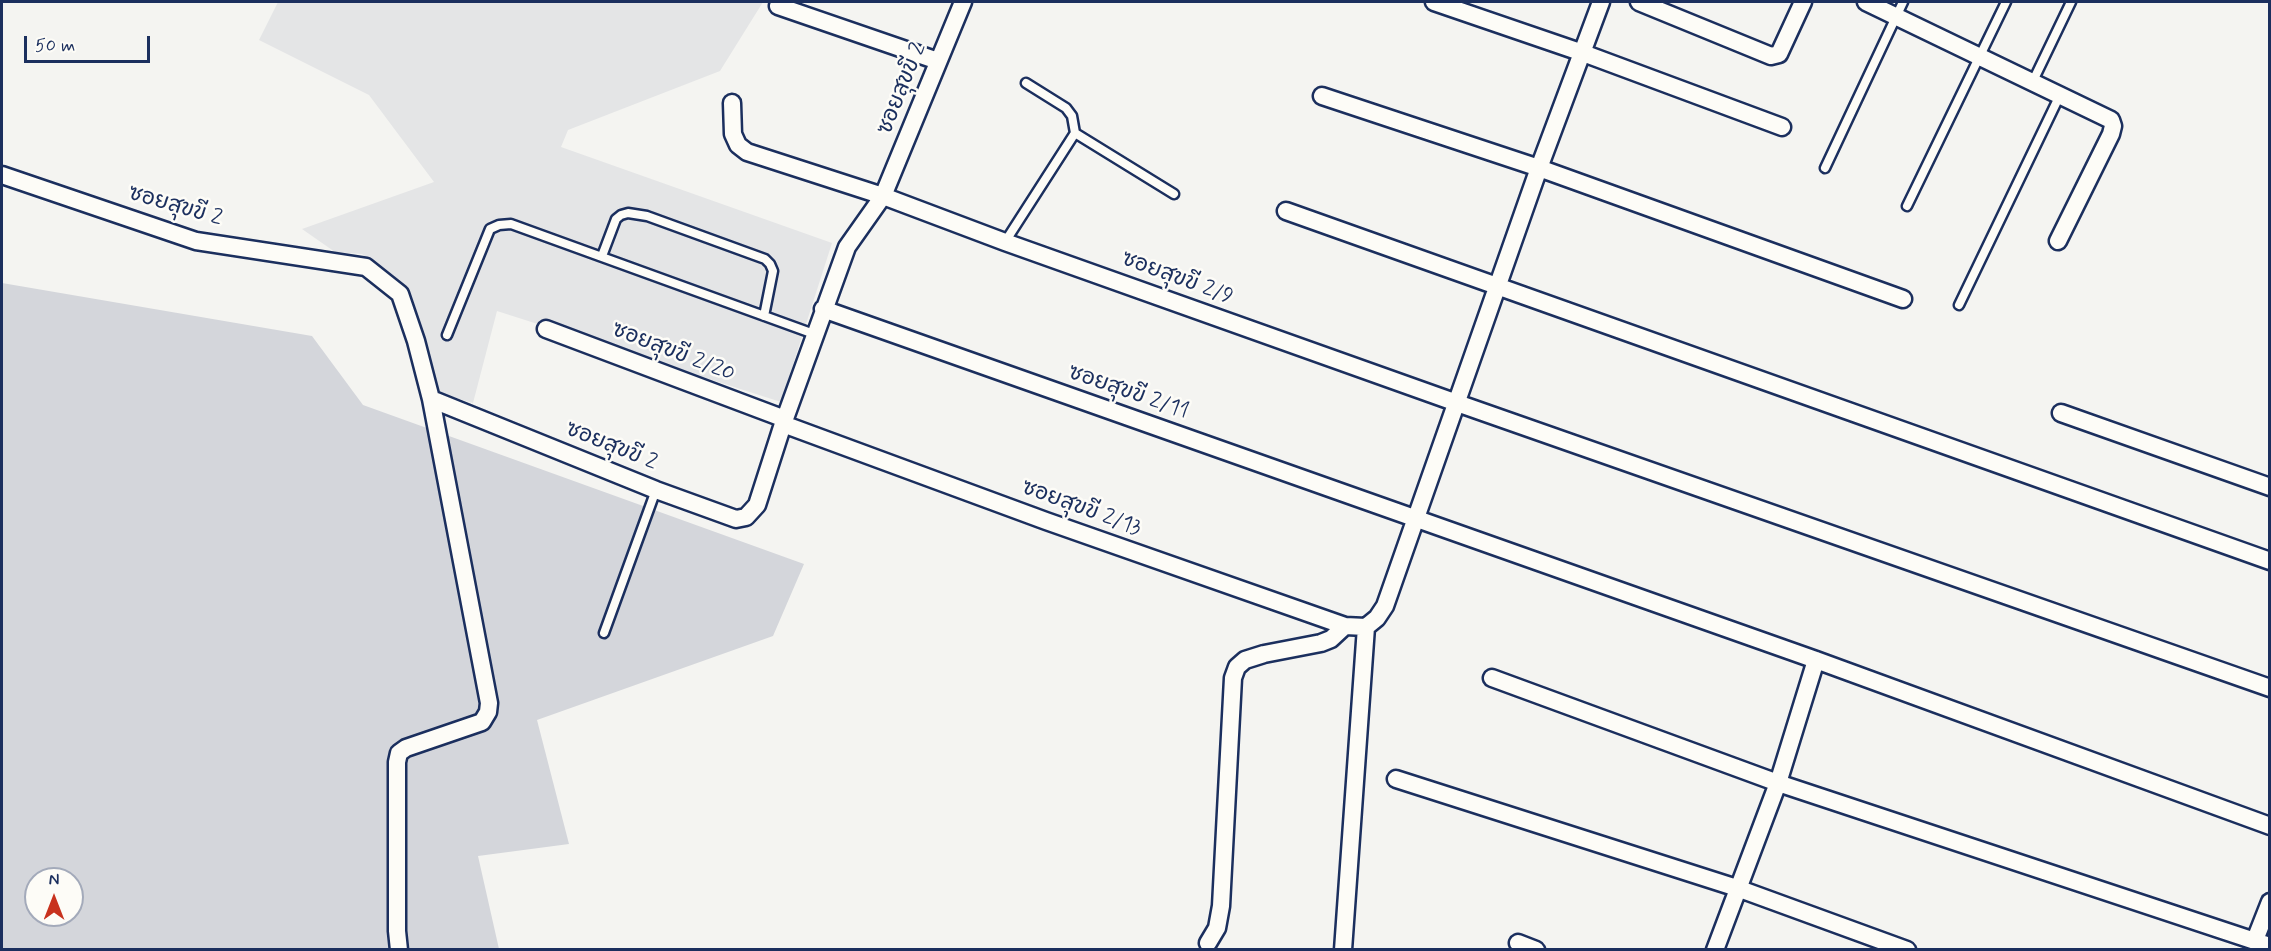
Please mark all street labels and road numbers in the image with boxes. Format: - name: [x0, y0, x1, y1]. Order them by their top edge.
- street label: ซอยสุขขี 2: [873, 39, 933, 139]
- street label: ซอยสุขขี 2: [125, 181, 225, 233]
- street label: ซอยสุขขี 2/9: [1117, 247, 1237, 311]
- street label: ซอยสุขขี 2/20: [608, 317, 738, 389]
- street label: ซอยสุขขี 2/11: [1064, 360, 1192, 426]
- street label: ซอยสุขขี 2: [561, 417, 661, 477]
- street label: ซอยสุขขี 2/13: [1018, 475, 1144, 543]

